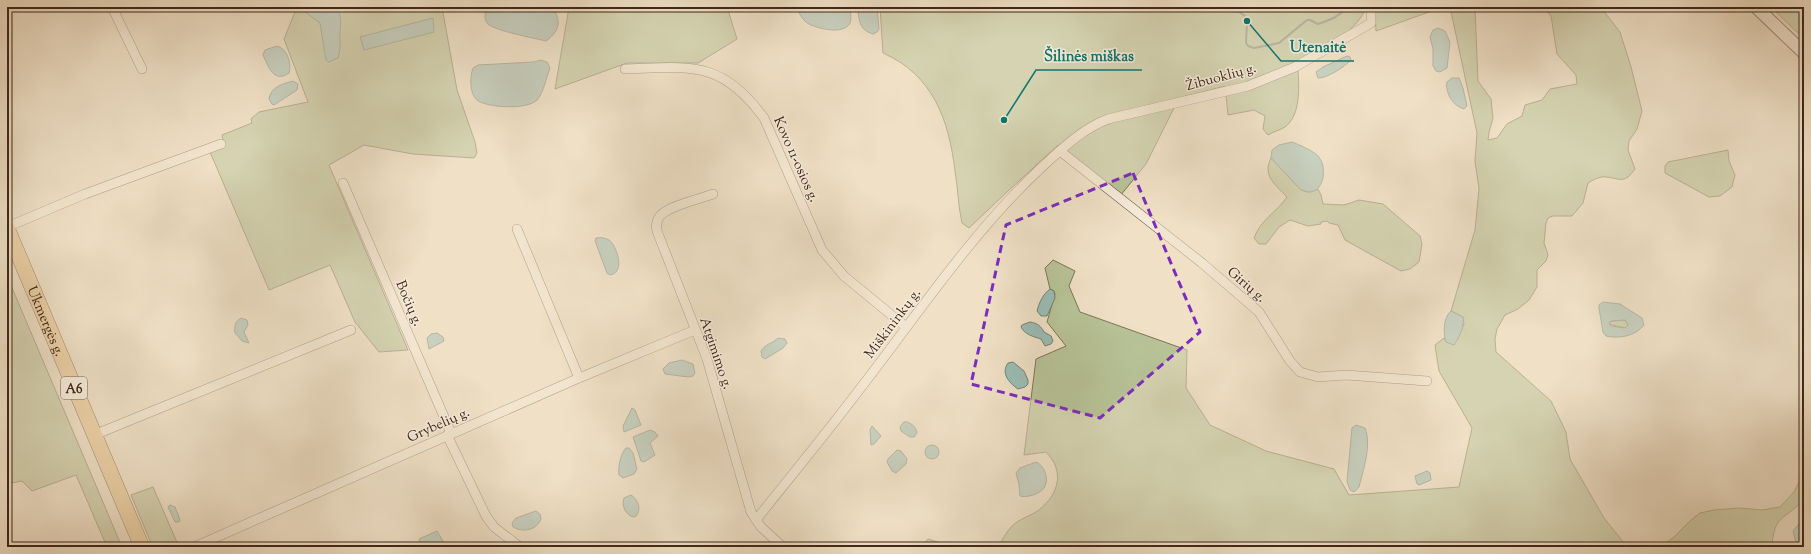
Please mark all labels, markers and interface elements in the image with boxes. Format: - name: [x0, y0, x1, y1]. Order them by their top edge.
- callout: Utenaitė: [1281, 34, 1354, 61]
- text: Utenaitė: [1290, 38, 1346, 59]
- callout: Šilinės miškas: [1036, 43, 1142, 70]
- text: Šilinės miškas: [1044, 45, 1134, 68]
- street label: Žibuoklių g.: [1184, 59, 1259, 97]
- street label: Kovo 11-osios g.: [767, 114, 823, 206]
- street label: Girių g.: [1222, 263, 1270, 308]
- street label: Bočių g.: [390, 278, 427, 330]
- street label: Ukmergės g.: [21, 283, 68, 360]
- street label: Miškininkų g.: [861, 285, 927, 363]
- street label: Atgimimo g.: [693, 315, 737, 392]
- road number: A6: [61, 377, 87, 399]
- street label: Grybelių g.: [404, 403, 473, 449]

